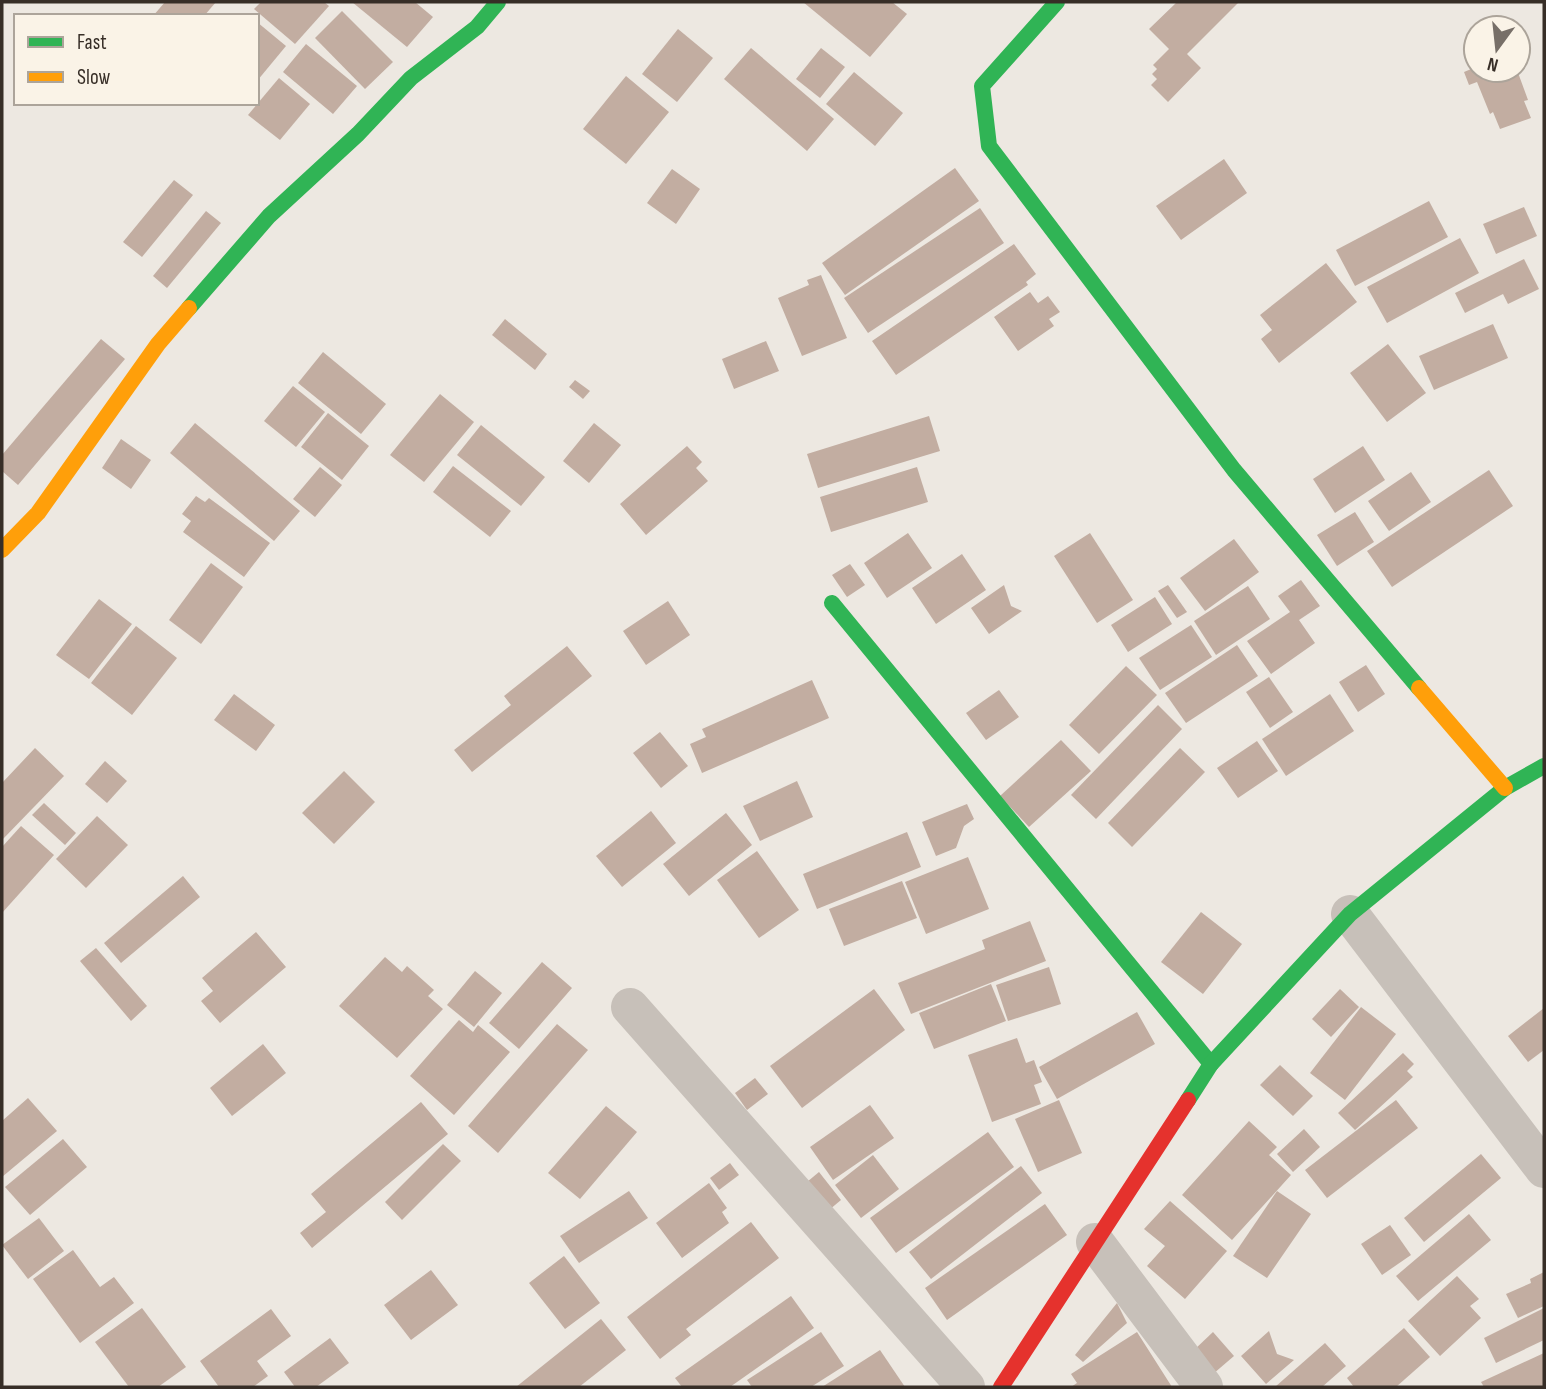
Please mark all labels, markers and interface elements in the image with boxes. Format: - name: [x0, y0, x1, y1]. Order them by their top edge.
- legend: [14, 14, 259, 105]
- north arrow: [1462, 14, 1532, 84]
- text: Fast: [77, 30, 107, 55]
- text: N: [1485, 52, 1501, 76]
- text: Slow: [77, 65, 111, 90]

